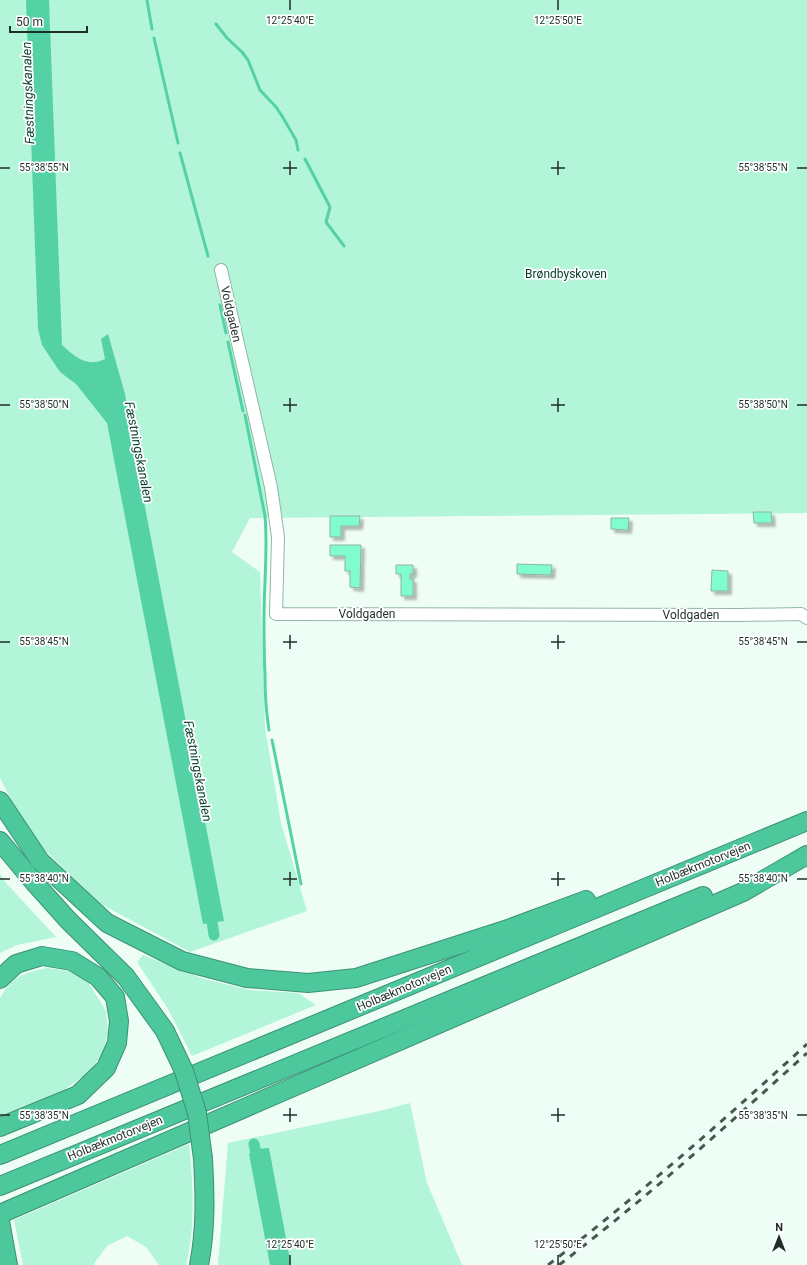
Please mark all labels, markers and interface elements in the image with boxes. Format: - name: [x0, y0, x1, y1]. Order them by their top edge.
- scale bar: [10, 8, 87, 34]
- text: 50 m: [16, 15, 43, 29]
- text: 12°25'40"E: [266, 15, 314, 26]
- text: 12°25'50"E: [534, 15, 582, 26]
- water label: Fæstningskanalen: [19, 41, 37, 145]
- text: 55°38'55"N: [19, 162, 69, 173]
- text: 55°38'55"N: [738, 162, 788, 173]
- park label: Brøndbyskoven: [525, 267, 607, 281]
- street label: Voldgaden: [218, 285, 244, 343]
- text: 55°38'50"N: [19, 399, 69, 410]
- text: 55°38'50"N: [738, 399, 788, 410]
- water label: Fæstningskanalen: [122, 400, 156, 504]
- street label: Voldgaden: [339, 607, 395, 621]
- street label: Voldgaden: [663, 608, 719, 622]
- text: 55°38'45"N: [19, 636, 69, 647]
- text: 55°38'45"N: [738, 636, 788, 647]
- water label: Fæstningskanalen: [181, 719, 215, 823]
- street label: Holbækmotorvejen: [653, 839, 753, 889]
- text: 55°38'40"N: [19, 873, 69, 884]
- text: 55°38'40"N: [738, 873, 788, 884]
- street label: Holbækmotorvejen: [355, 962, 453, 1014]
- text: 55°38'35"N: [19, 1110, 69, 1121]
- text: 55°38'35"N: [738, 1110, 788, 1121]
- street label: Holbækmotorvejen: [65, 1113, 165, 1163]
- north arrow: [759, 1217, 799, 1257]
- text: N: [775, 1221, 783, 1234]
- text: 12°25'40"E: [266, 1239, 314, 1250]
- text: 12°25'50"E: [534, 1239, 582, 1250]

